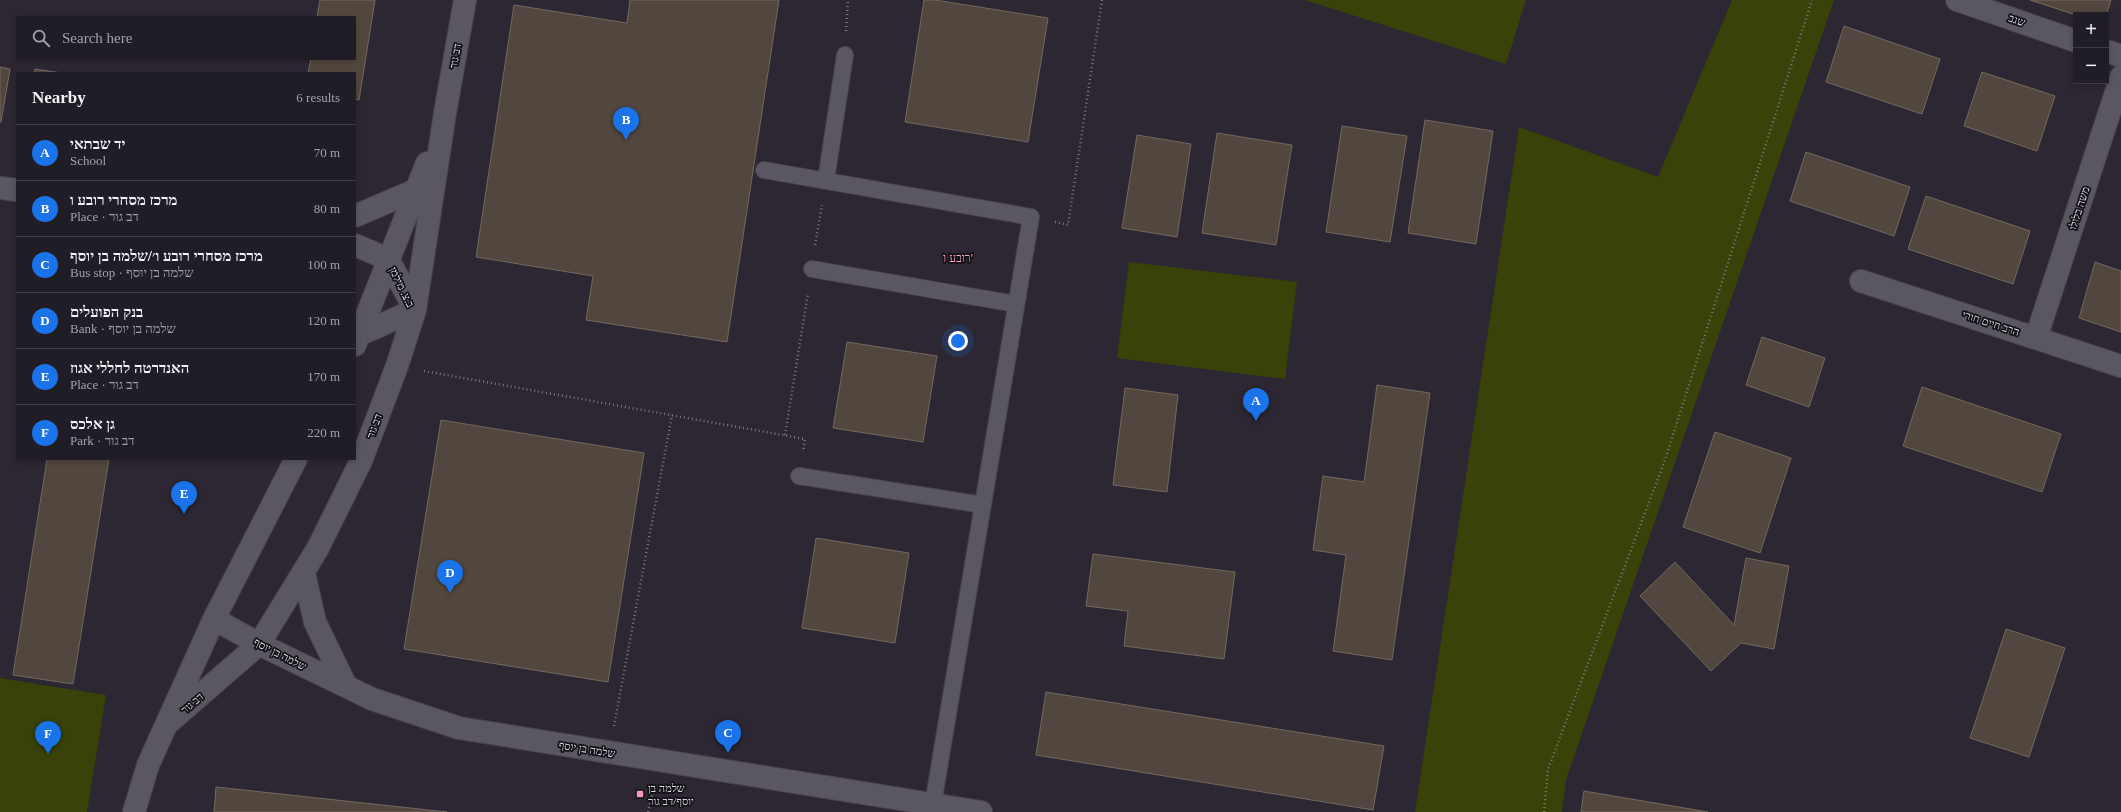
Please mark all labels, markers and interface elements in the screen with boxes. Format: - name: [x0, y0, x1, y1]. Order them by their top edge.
- street label: שגב: [2007, 12, 2027, 28]
- map controls: [2073, 12, 2109, 84]
- button: +: [2073, 12, 2109, 48]
- search box: [16, 16, 356, 60]
- icon: search: [30, 27, 52, 49]
- text: Search here: [62, 30, 132, 46]
- street label: דב גור: [447, 43, 463, 69]
- button: −: [2073, 48, 2109, 84]
- text: Nearby: [32, 88, 86, 107]
- text: 6 results: [296, 90, 340, 105]
- pin: B: [613, 107, 639, 140]
- text: יד שבתאי: [70, 136, 125, 152]
- text: A: [40, 145, 50, 160]
- text: 70 m: [314, 145, 340, 160]
- text: School: [70, 153, 106, 168]
- street label: משה בלולו: [2066, 185, 2092, 231]
- text: מרכז מסחרי רובע ו: [70, 192, 177, 208]
- text: B: [41, 201, 49, 216]
- text: 80 m: [314, 201, 340, 216]
- text: Place · דב גור: [70, 209, 139, 224]
- text: מרכז מסחרי רובע ו׳/שלמה בן יוסף: [70, 248, 263, 264]
- district label: רובע ו': [943, 251, 973, 265]
- text: C: [40, 257, 50, 272]
- text: 100 m: [307, 257, 340, 272]
- text: Bus stop · שלמה בן יוסף: [70, 265, 193, 280]
- street label: ב.צ. מילמן: [387, 265, 417, 309]
- text: בנק הפועלים: [70, 304, 143, 320]
- street label: הרב חיים חורי: [1961, 308, 2021, 338]
- text: D: [40, 313, 50, 328]
- text: 120 m: [307, 313, 340, 328]
- text: Bank · שלמה בן יוסף: [70, 321, 176, 336]
- your location: [948, 331, 968, 351]
- text: האנדרטה לחללי אגוז: [70, 360, 189, 376]
- text: E: [41, 369, 49, 384]
- text: 170 m: [307, 369, 340, 384]
- text: Place · דב גור: [70, 377, 139, 392]
- pin: A: [1243, 388, 1269, 421]
- street label: דב גור: [364, 412, 384, 440]
- text: גן אלכס: [70, 416, 115, 432]
- text: F: [41, 425, 49, 440]
- text: 220 m: [307, 425, 340, 440]
- text: Park · דב גור: [70, 433, 134, 448]
- pin: E: [171, 481, 197, 514]
- pin: D: [437, 560, 463, 593]
- street label: שלמה בן יוסף: [252, 636, 308, 672]
- street label: דב גור: [179, 690, 205, 716]
- pin: C: [715, 720, 741, 753]
- pin: F: [35, 721, 61, 754]
- street label: שלמה בן יוסף: [558, 739, 616, 759]
- place label: שלמה בן יוסף/דב גור: [648, 782, 694, 807]
- marker: שלמה בן יוסף/דב גור: [635, 789, 645, 799]

